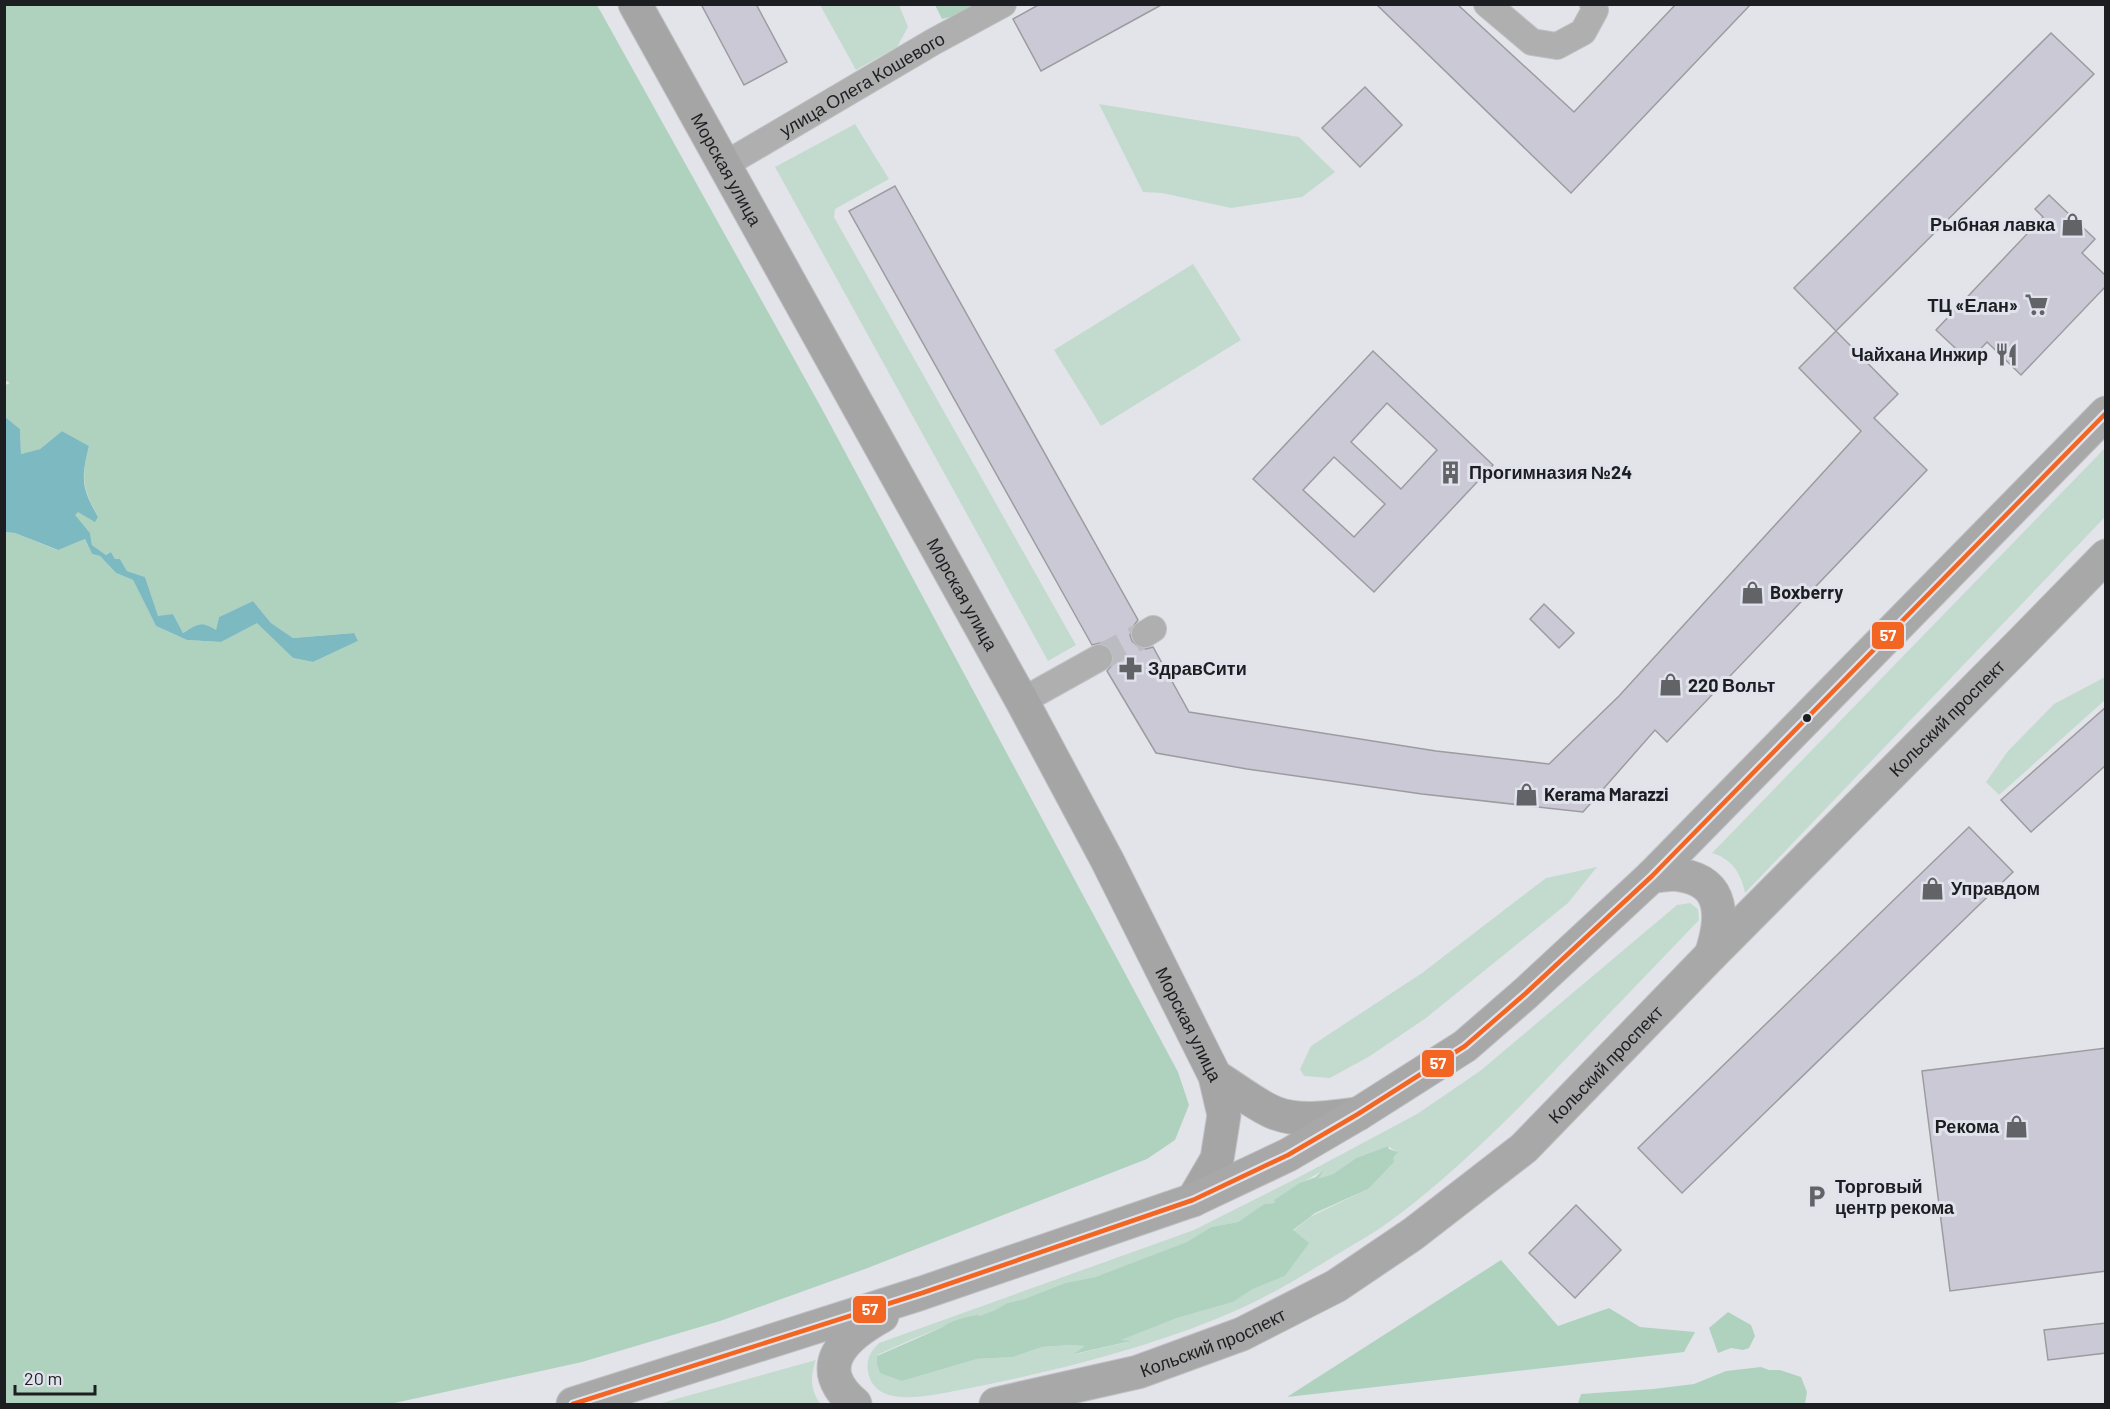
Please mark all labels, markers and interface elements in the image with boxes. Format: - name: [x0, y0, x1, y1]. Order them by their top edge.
- street label: улица Олега Кошевого: [775, 27, 948, 141]
- street label: Морская улица: [687, 109, 767, 230]
- shop icon: Рыбная лавка: [2060, 211, 2086, 237]
- place label: Рыбная лавка: [1930, 213, 2056, 235]
- supermarket icon: ТЦ «Елан»: [2023, 292, 2049, 318]
- place label: ТЦ «Елан»: [1928, 294, 2018, 316]
- restaurant icon: Чайхана Инжир: [1993, 341, 2019, 367]
- place label: Чайхана Инжир: [1851, 343, 1988, 365]
- building icon: Прогимназия №24: [1438, 459, 1464, 485]
- place label: Прогимназия №24: [1469, 461, 1632, 483]
- street label: Морская улица: [923, 534, 1003, 655]
- shop icon: Boxberry: [1739, 579, 1765, 605]
- place label: Boxberry: [1770, 581, 1843, 603]
- line badge: 57: [1871, 621, 1905, 650]
- text: 57: [1880, 625, 1896, 644]
- pharmacy icon: ЗдравСити: [1117, 655, 1143, 681]
- street label: Кольский проспект: [1884, 655, 2009, 781]
- place label: ЗдравСити: [1148, 657, 1247, 679]
- shop icon: 220 Вольт: [1657, 672, 1683, 698]
- place label: 220 Вольт: [1688, 674, 1775, 696]
- unlabelled marker: [1801, 712, 1813, 724]
- shop icon: Kerama Marazzi: [1513, 781, 1539, 807]
- place label: Kerama Marazzi: [1544, 783, 1669, 805]
- shop icon: Управдом: [1920, 875, 1946, 901]
- place label: Управдом: [1951, 877, 2040, 899]
- street label: Морская улица: [1151, 963, 1227, 1086]
- street label: Кольский проспект: [1543, 1001, 1667, 1128]
- line badge: 57: [1421, 1049, 1455, 1078]
- text: 57: [1430, 1053, 1446, 1072]
- shop icon: Рекома: [2004, 1113, 2030, 1139]
- place label: Рекома: [1935, 1115, 2000, 1137]
- place label: Торговый центр рекома: [1835, 1175, 1955, 1218]
- parking icon: Торговый центр рекома: [1804, 1183, 1830, 1209]
- line badge: 57: [852, 1295, 887, 1324]
- text: 57: [862, 1299, 878, 1318]
- street label: Кольский проспект: [1137, 1303, 1289, 1381]
- scale bar: [15, 1358, 94, 1396]
- text: 20 m: [24, 1367, 62, 1389]

